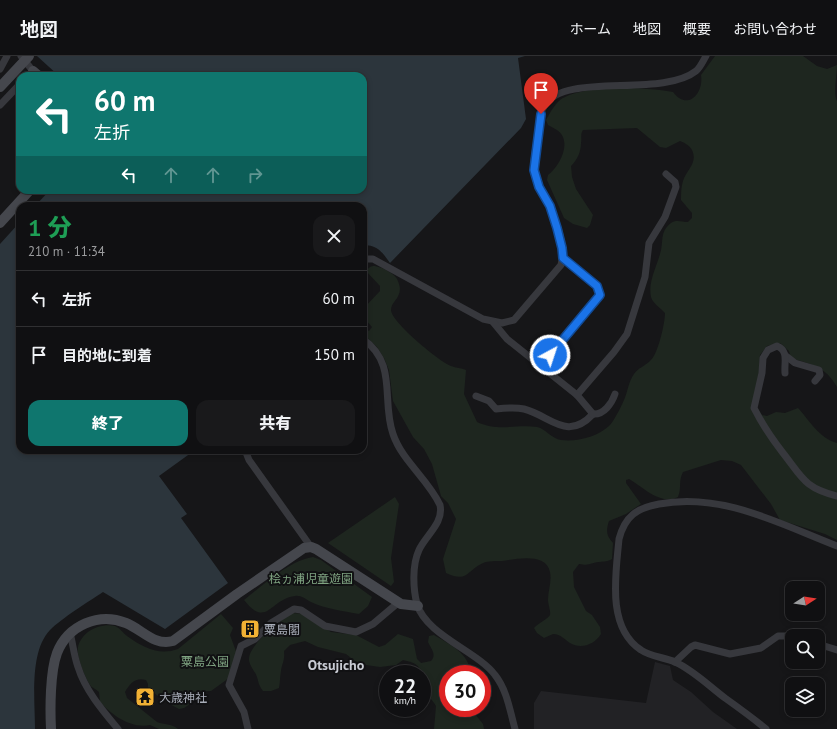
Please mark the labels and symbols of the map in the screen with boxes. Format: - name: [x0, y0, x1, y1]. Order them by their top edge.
- pin: [524, 73, 558, 114]
- position arrow: [529, 334, 571, 376]
- park label: 桧ヵ浦児童遊園: [269, 571, 353, 586]
- north arrow: [785, 581, 825, 621]
- building icon: 粟島閣: [239, 618, 261, 640]
- place label: 粟島閣: [264, 622, 300, 637]
- park label: 粟島公園: [181, 654, 229, 669]
- district label: Otsujicho: [308, 656, 365, 674]
- speed limit sign: 30: [439, 665, 491, 717]
- temple icon: 大歳神社: [134, 686, 156, 708]
- place label: 大歳神社: [159, 690, 207, 705]

